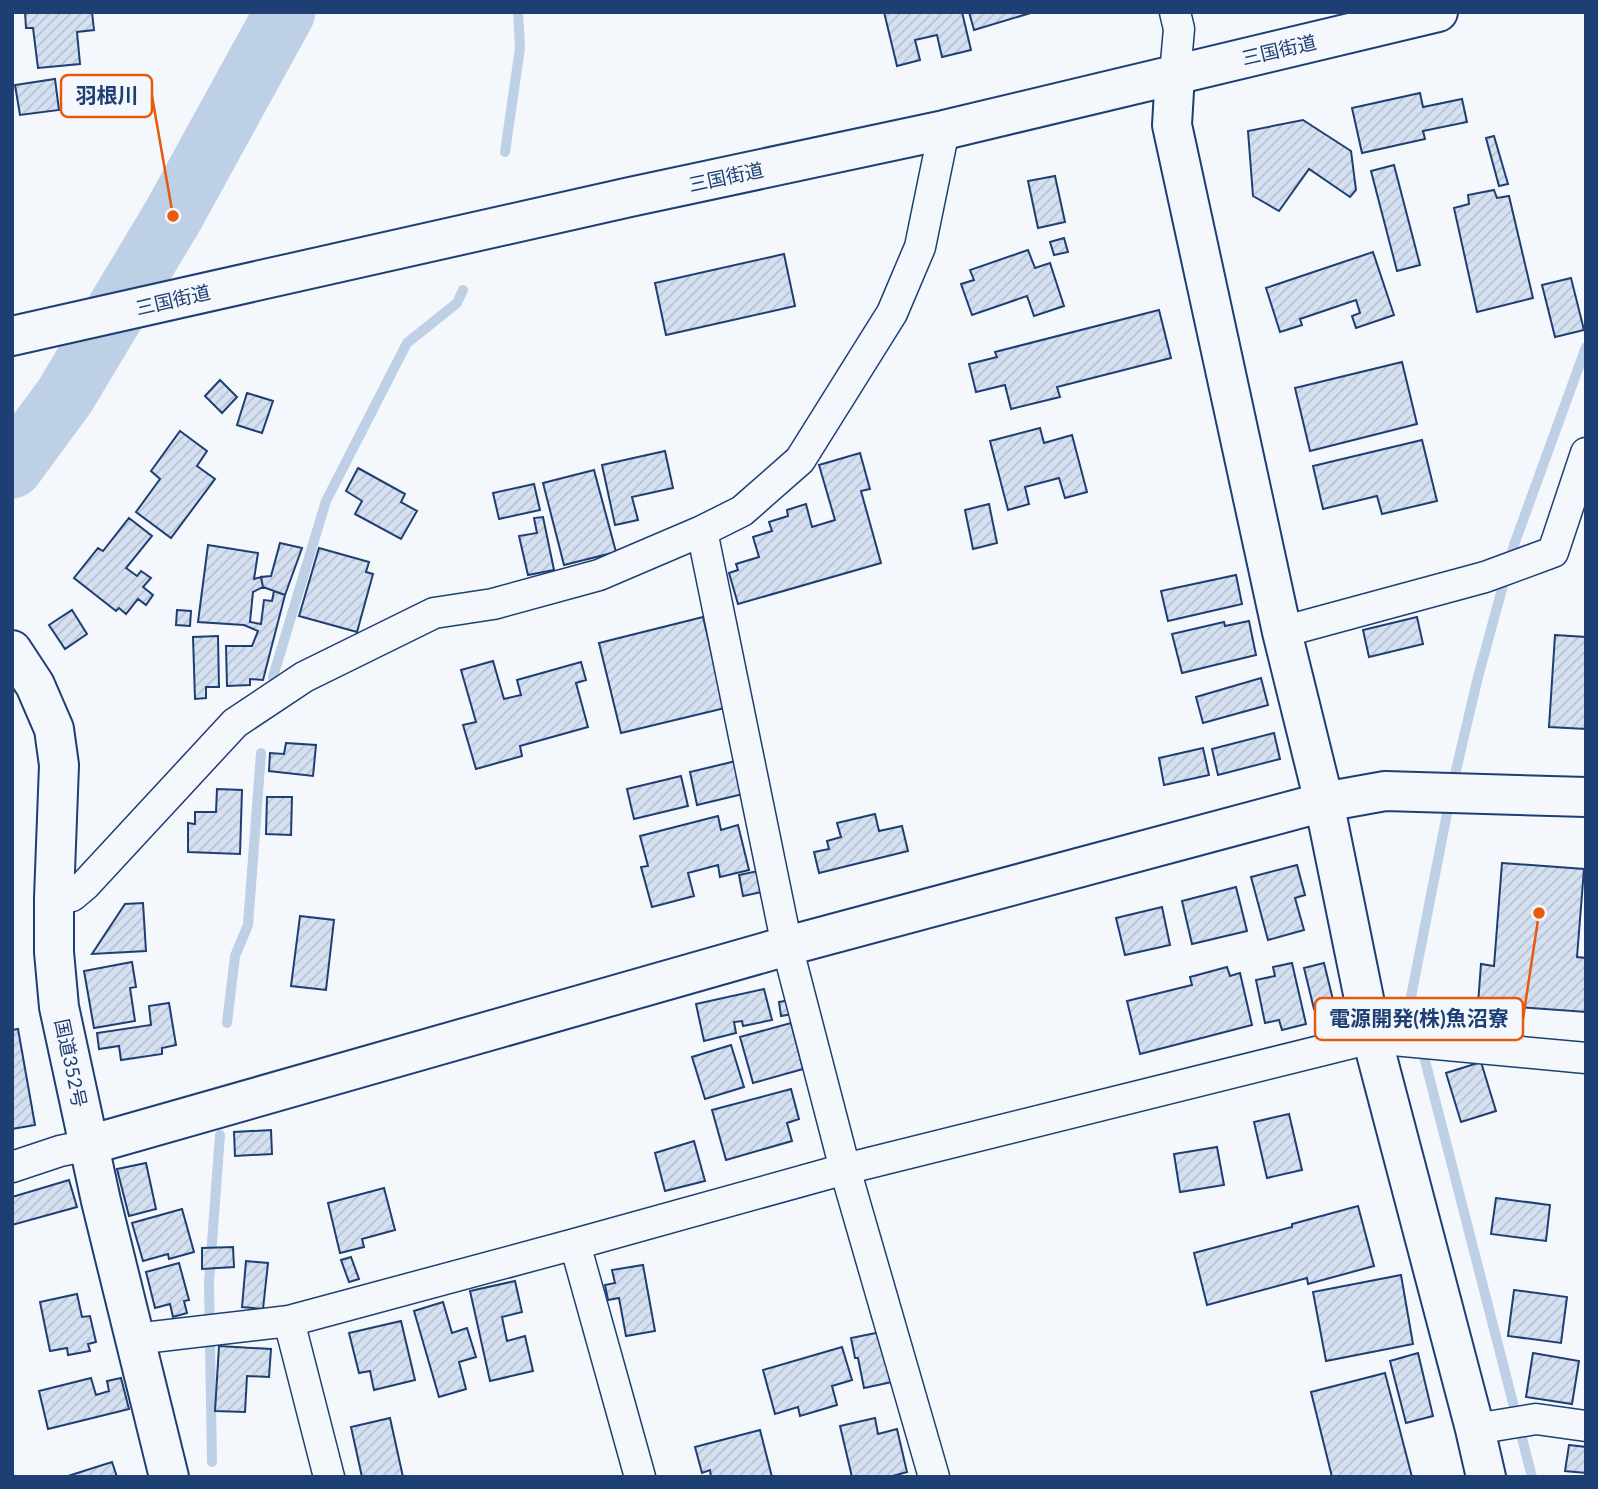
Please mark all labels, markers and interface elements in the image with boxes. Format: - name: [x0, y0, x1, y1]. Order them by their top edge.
- street label: 三国街道: [1239, 30, 1319, 69]
- callout: 羽根川: [61, 75, 152, 117]
- text: 羽根川: [76, 82, 139, 107]
- street label: 三国街道: [686, 157, 765, 196]
- street label: 三国街道: [133, 280, 213, 319]
- callout: 電源開発(株)魚沼寮: [1315, 998, 1523, 1040]
- text: 電源開発(株)魚沼寮: [1329, 1005, 1509, 1030]
- street label: 国道352号: [51, 1016, 92, 1109]

